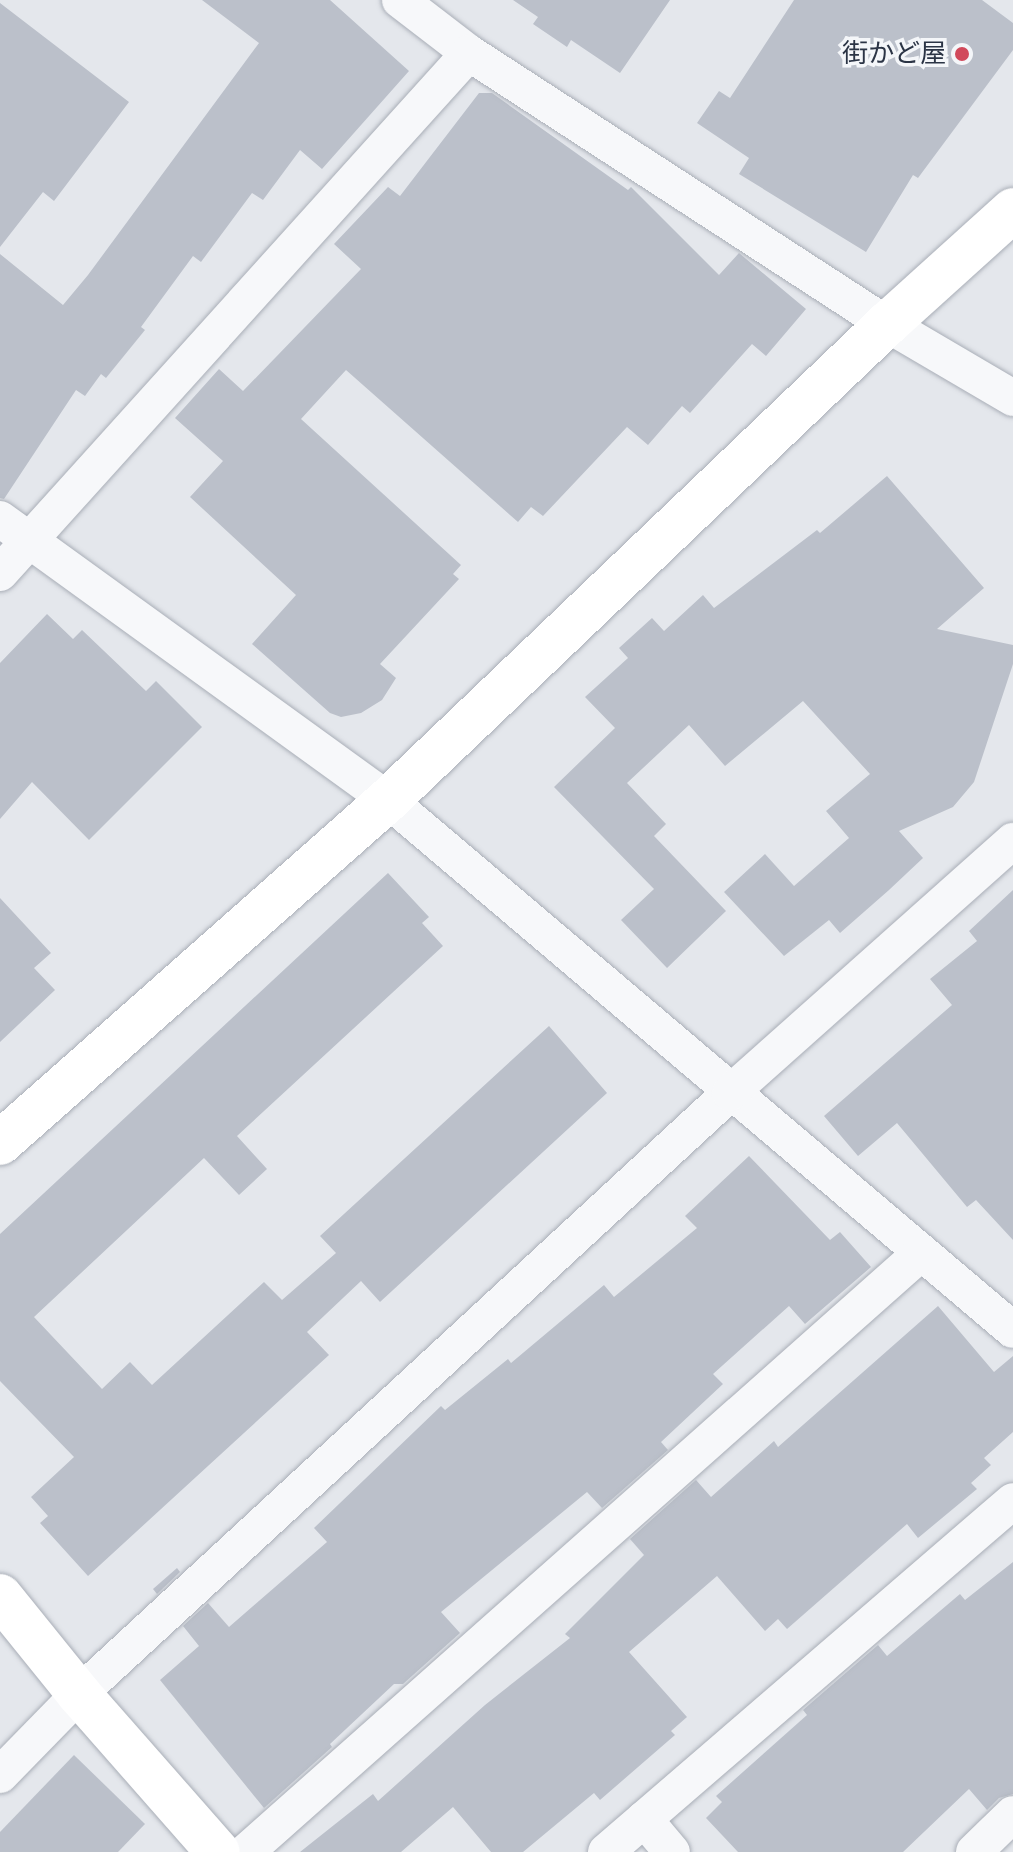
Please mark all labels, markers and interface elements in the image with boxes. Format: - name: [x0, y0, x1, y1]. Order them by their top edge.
- place label: 街かど屋: [842, 38, 946, 70]
- marker: 街かど屋: [953, 45, 971, 63]

